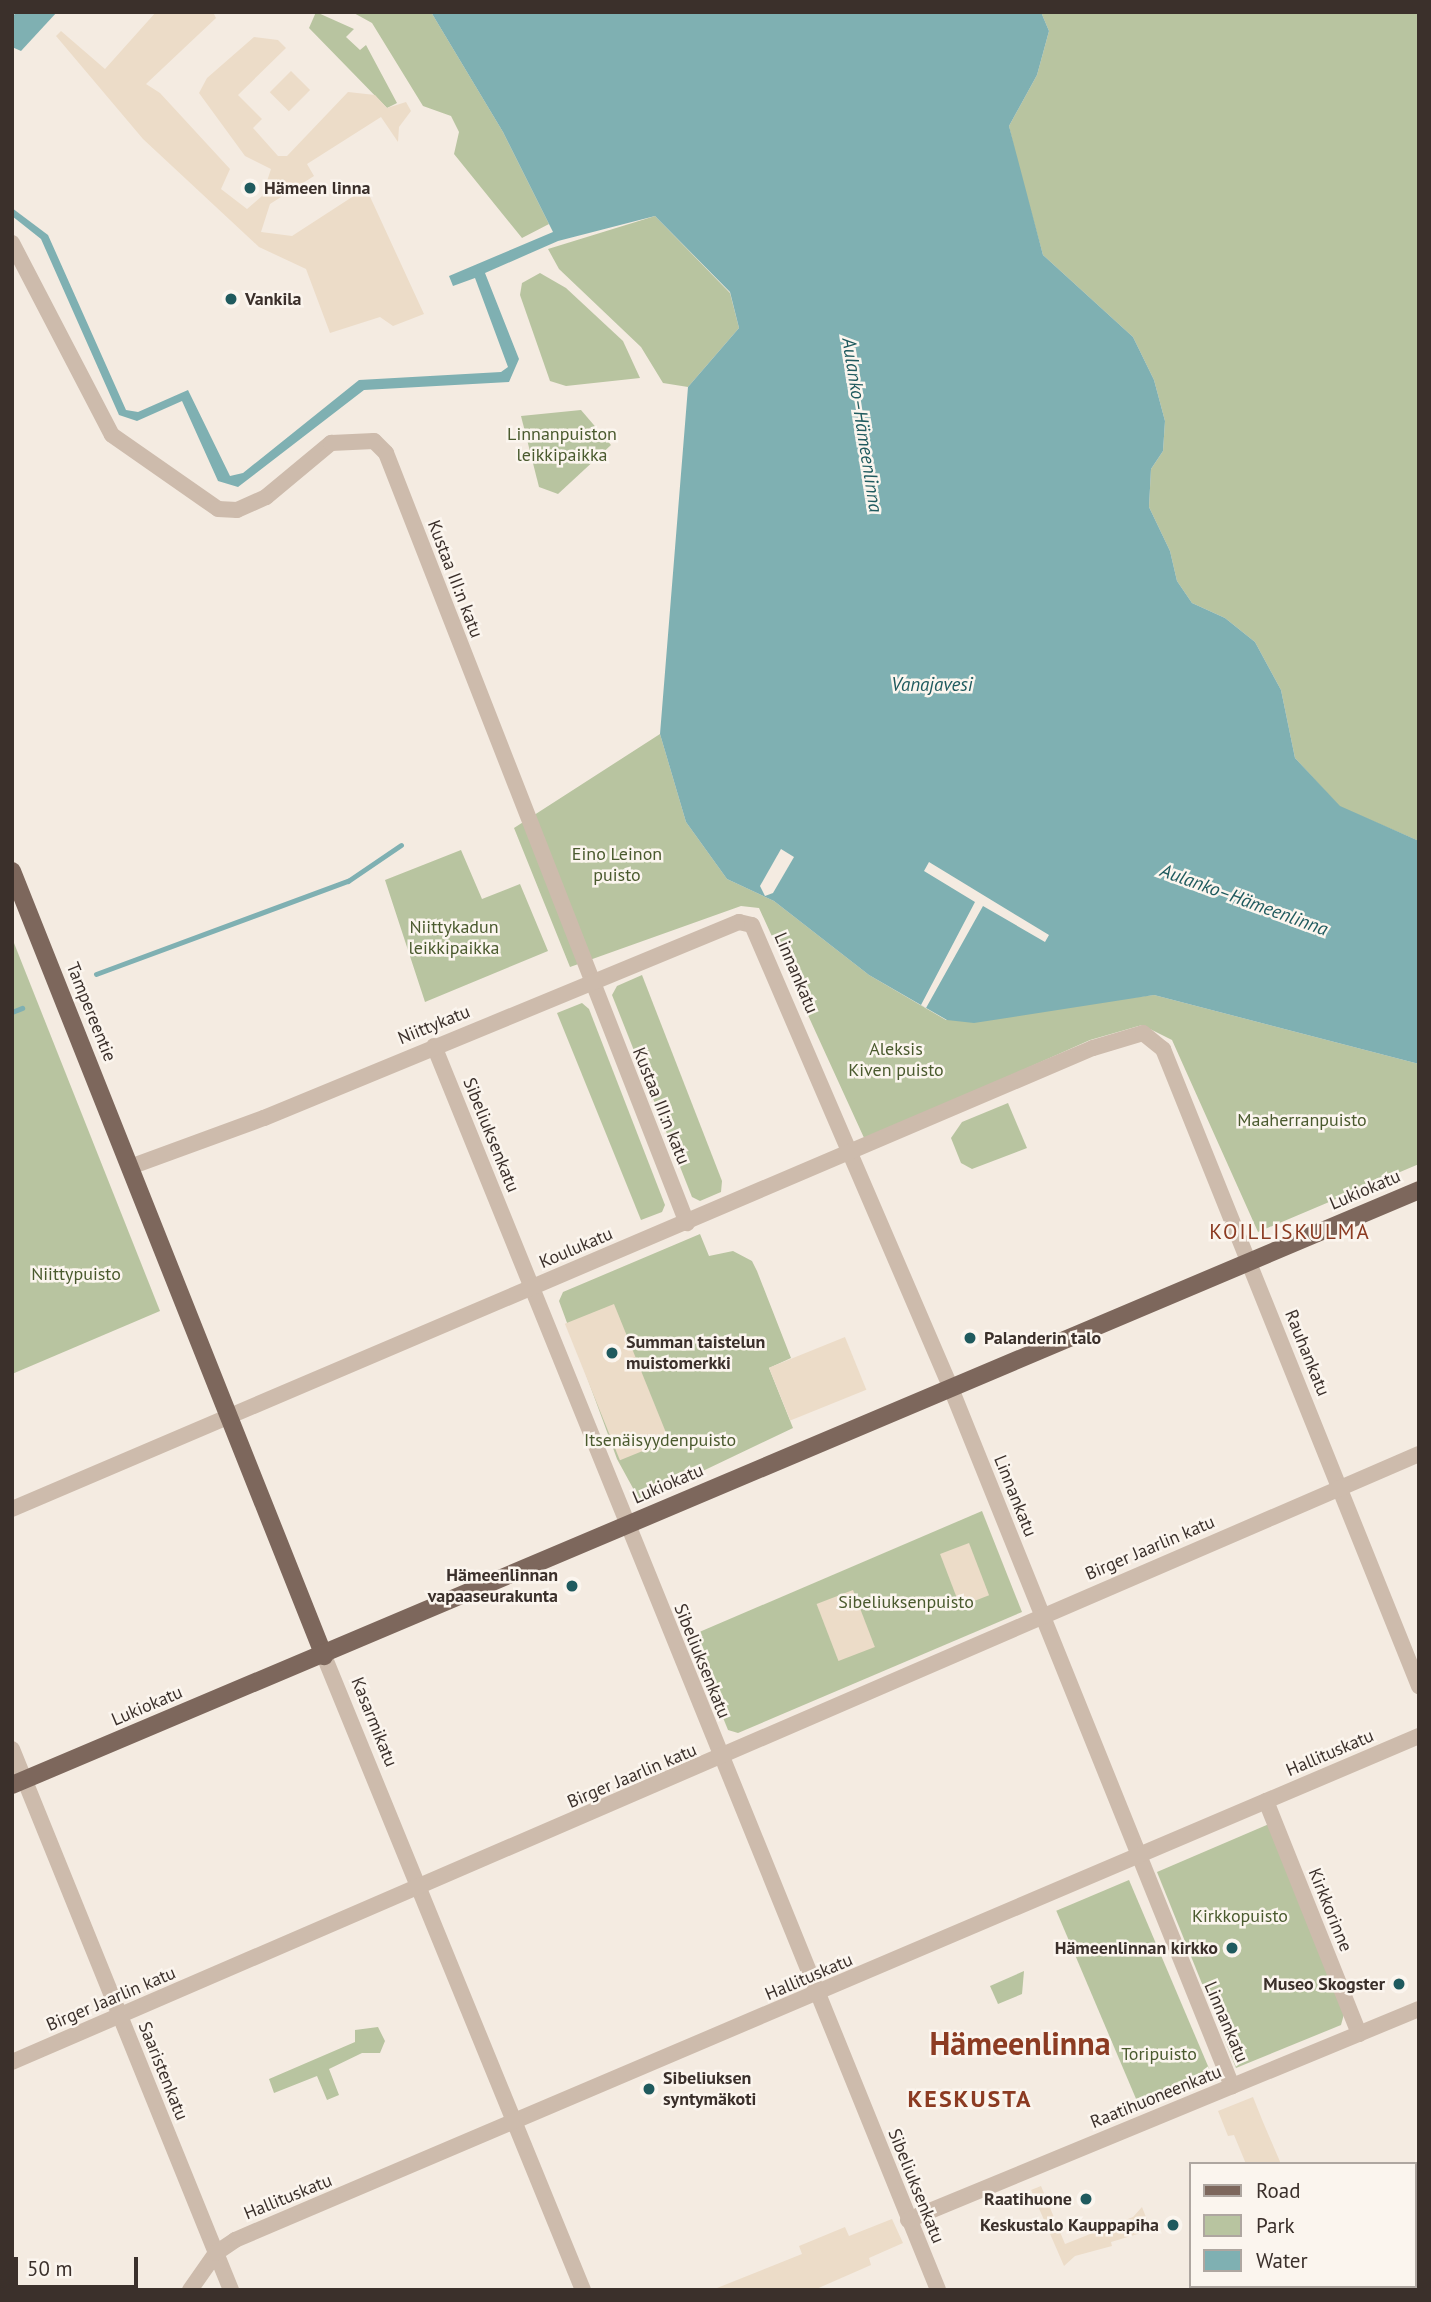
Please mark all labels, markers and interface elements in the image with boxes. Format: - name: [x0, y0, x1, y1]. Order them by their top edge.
- place label: Hämeen linna: [264, 177, 370, 199]
- marker: Hämeen linna: [242, 180, 258, 196]
- place label: Vankila: [245, 288, 301, 310]
- marker: Vankila: [223, 291, 239, 307]
- water label: Aulanko–Hämeenlinna: [837, 336, 887, 514]
- park label: Linnanpuiston leikkipaikka: [507, 424, 617, 466]
- street label: Kustaa III:n katu: [423, 517, 487, 641]
- water label: Vanajavesi: [891, 674, 973, 696]
- park label: Eino Leinon puisto: [572, 844, 662, 886]
- water label: Aulanko–Hämeenlinna: [1157, 859, 1331, 941]
- park label: Niittykadun leikkipaikka: [409, 917, 499, 960]
- street label: Linnankatu: [769, 929, 823, 1017]
- street label: Tampereentie: [61, 959, 121, 1065]
- street label: Niittykatu: [395, 1001, 473, 1049]
- park label: Aleksis Kiven puisto: [848, 1039, 944, 1082]
- street label: Kustaa III:n katu: [628, 1044, 694, 1168]
- street label: Sibeliuksenkatu: [458, 1075, 524, 1195]
- park label: Maaherranpuisto: [1237, 1109, 1367, 1131]
- street label: Lukiokatu: [1326, 1165, 1404, 1215]
- district label: KOILLISKULMA: [1211, 1219, 1369, 1245]
- street label: Koulukatu: [536, 1223, 616, 1273]
- park label: Niittypuisto: [31, 1263, 121, 1285]
- street label: Rauhankatu: [1280, 1307, 1334, 1399]
- place label: Palanderin talo: [984, 1327, 1101, 1349]
- marker: Palanderin talo: [962, 1330, 978, 1346]
- place label: Summan taistelun muistomerkki: [626, 1332, 765, 1374]
- marker: Summan taistelun muistomerkki: [604, 1345, 620, 1361]
- park label: Itsenäisyydenpuisto: [584, 1429, 736, 1451]
- street label: Linnankatu: [989, 1452, 1041, 1540]
- street label: Lukiokatu: [629, 1459, 707, 1509]
- street label: Birger Jaarlin katu: [1082, 1511, 1218, 1585]
- place label: Hämeenlinnan vapaaseurakunta: [428, 1565, 558, 1608]
- marker: Hämeenlinnan vapaaseurakunta: [564, 1578, 580, 1594]
- park label: Sibeliuksenpuisto: [838, 1591, 974, 1613]
- street label: Sibeliuksenkatu: [669, 1601, 735, 1721]
- street label: Kasarmikatu: [346, 1674, 402, 1770]
- street label: Lukiokatu: [108, 1681, 186, 1731]
- street label: Hallituskatu: [1283, 1725, 1377, 1781]
- street label: Birger Jaarlin katu: [564, 1739, 700, 1813]
- street label: Kirkkorinne: [1303, 1865, 1357, 1955]
- park label: Kirkkopuisto: [1192, 1905, 1288, 1927]
- place label: Hämeenlinnan kirkko: [1055, 1937, 1218, 1959]
- marker: Hämeenlinnan kirkko: [1224, 1940, 1240, 1956]
- street label: Hallituskatu: [762, 1949, 856, 2005]
- street label: Birger Jaarlin katu: [43, 1962, 179, 2036]
- place label: Museo Skogster: [1263, 1973, 1385, 1995]
- marker: Museo Skogster: [1391, 1976, 1407, 1992]
- street label: Linnankatu: [1199, 1978, 1253, 2066]
- street label: Saaristenkatu: [133, 2019, 193, 2123]
- district label: Hämeenlinna: [929, 2024, 1111, 2062]
- park label: Toripuisto: [1121, 2043, 1197, 2065]
- street label: Raatihuoneenkatu: [1087, 2061, 1225, 2133]
- place label: Sibeliuksen syntymäkoti: [663, 2068, 756, 2110]
- marker: Sibeliuksen syntymäkoti: [641, 2081, 657, 2097]
- district label: KESKUSTA: [908, 2085, 1032, 2113]
- street label: Sibeliuksenkatu: [883, 2126, 949, 2246]
- legend: [1190, 2162, 1417, 2288]
- street label: Hallituskatu: [241, 2170, 335, 2224]
- text: Road: [1256, 2177, 1300, 2204]
- place label: Raatihuone: [984, 2188, 1072, 2210]
- marker: Raatihuone: [1078, 2191, 1094, 2207]
- text: Park: [1256, 2212, 1295, 2239]
- place label: Keskustalo Kauppapiha: [980, 2214, 1159, 2236]
- marker: Keskustalo Kauppapiha: [1165, 2217, 1181, 2233]
- scale bar: [18, 2242, 142, 2286]
- text: Water: [1256, 2247, 1308, 2274]
- text: 50 m: [27, 2255, 73, 2282]

